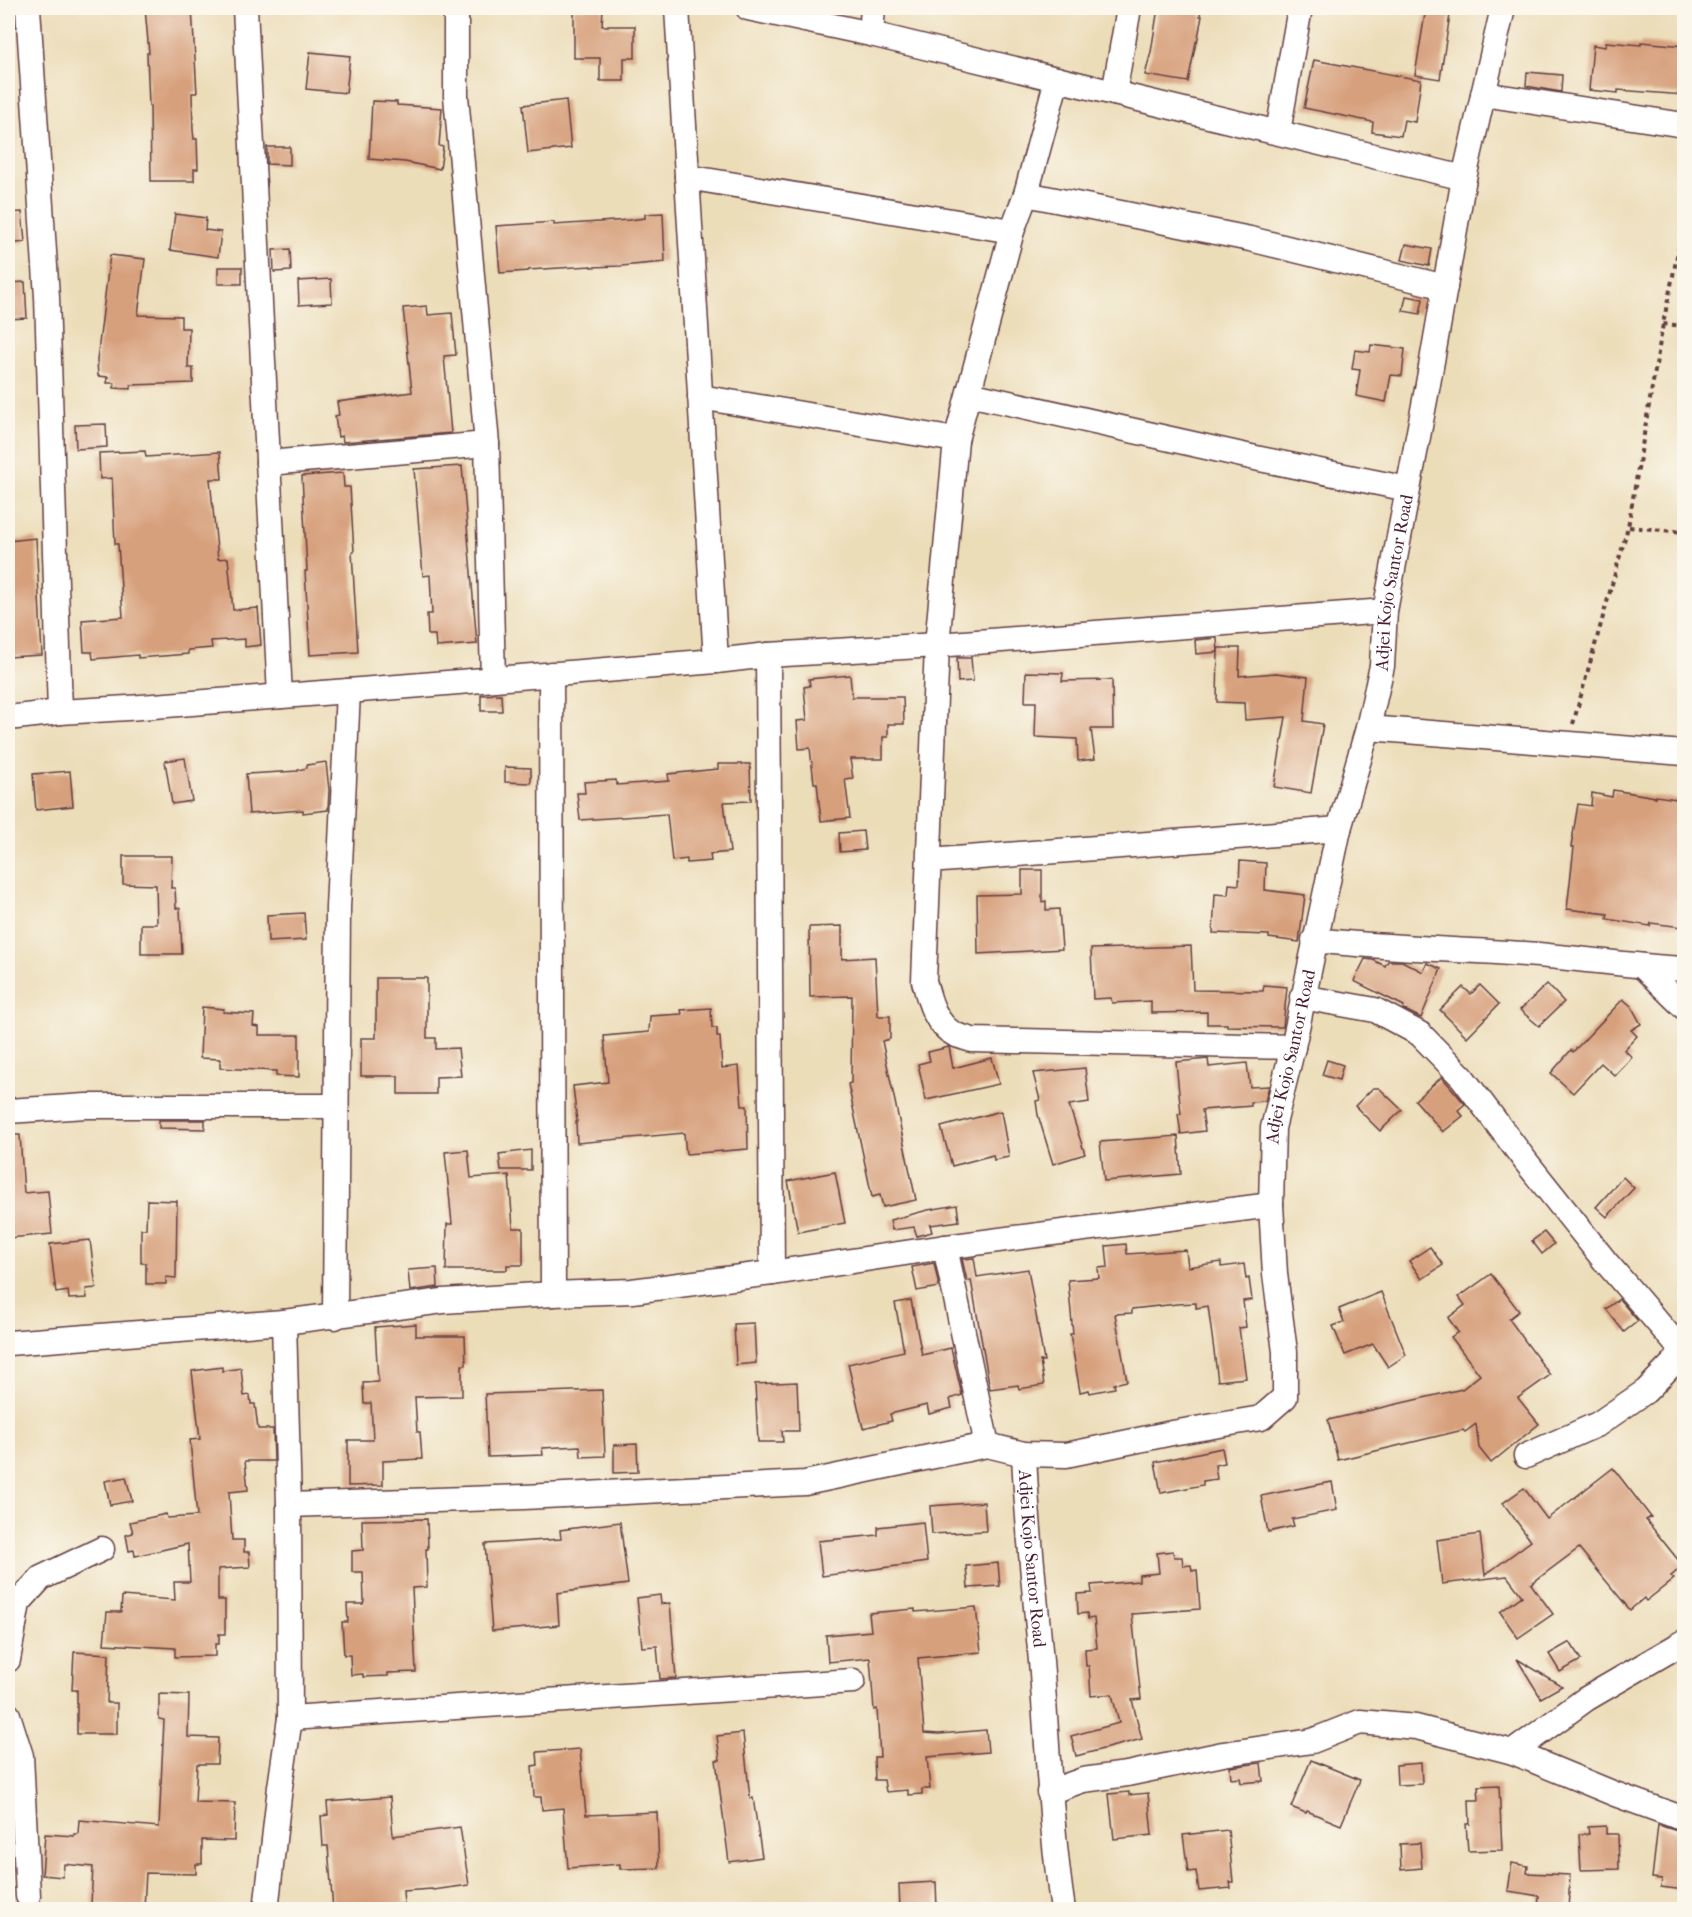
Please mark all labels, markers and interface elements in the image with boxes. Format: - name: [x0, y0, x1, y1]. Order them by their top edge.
- street label: Adjei Kojo Santor Road: [1371, 492, 1417, 672]
- street label: Adjei Kojo Santor Road: [1262, 967, 1320, 1145]
- street label: Adjei Kojo Santor Road: [1014, 1468, 1050, 1649]

